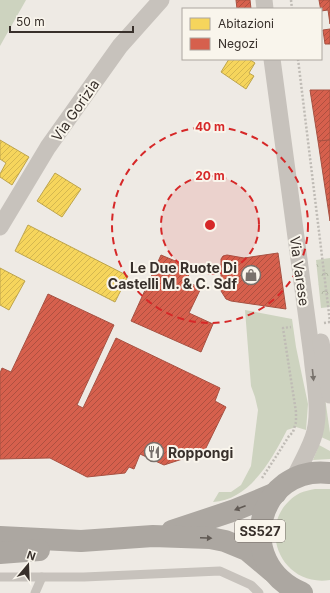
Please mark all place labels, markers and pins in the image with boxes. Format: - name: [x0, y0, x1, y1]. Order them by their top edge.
- centre of rings: [203, 218, 217, 232]
- place label: Le Due Ruote Di Castelli M. & C. Sdf: [108, 259, 237, 292]
- shop icon: Le Due Ruote Di Castelli M. & C. Sdf: [240, 264, 262, 286]
- restaurant icon: Roppongi: [143, 441, 165, 463]
- place label: Roppongi: [168, 444, 233, 461]

